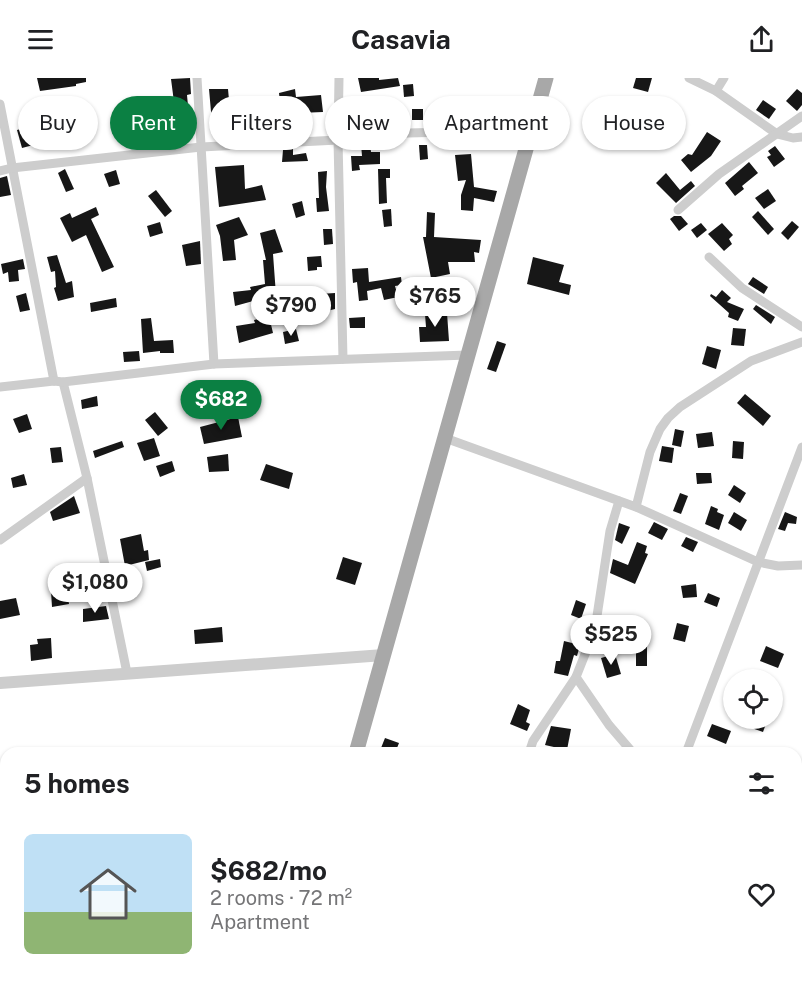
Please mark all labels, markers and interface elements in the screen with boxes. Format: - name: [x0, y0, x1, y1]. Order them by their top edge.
- icon: menu: [24, 23, 57, 56]
- text: Casavia: [351, 23, 451, 55]
- icon: share: [745, 23, 778, 56]
- chip: Buy: [18, 96, 98, 150]
- chip: Rent: [110, 96, 197, 150]
- chip: Filters: [209, 96, 313, 150]
- chip: New: [325, 96, 411, 150]
- chip: Apartment: [423, 96, 570, 150]
- chip: House: [582, 96, 686, 150]
- pin: $765: [399, 277, 471, 328]
- text: $765: [409, 284, 461, 308]
- pin: $790: [255, 286, 327, 337]
- text: $790: [265, 293, 317, 317]
- pin: $682: [185, 380, 257, 431]
- text: $682: [195, 387, 247, 411]
- pin: $1,080: [46, 563, 144, 614]
- text: $1,080: [62, 570, 128, 594]
- pin: $525: [575, 615, 647, 666]
- text: $525: [584, 622, 638, 646]
- map controls: [723, 669, 783, 729]
- button: locate: [723, 669, 783, 729]
- icon: filters: [745, 767, 778, 800]
- text: 5 homes: [24, 768, 130, 799]
- text: $682/mo: [210, 855, 327, 886]
- icon: home: [72, 858, 144, 930]
- icon: heart: [745, 878, 778, 911]
- text: 2 rooms · 72 m²: [210, 886, 352, 910]
- text: Apartment: [210, 910, 310, 934]

